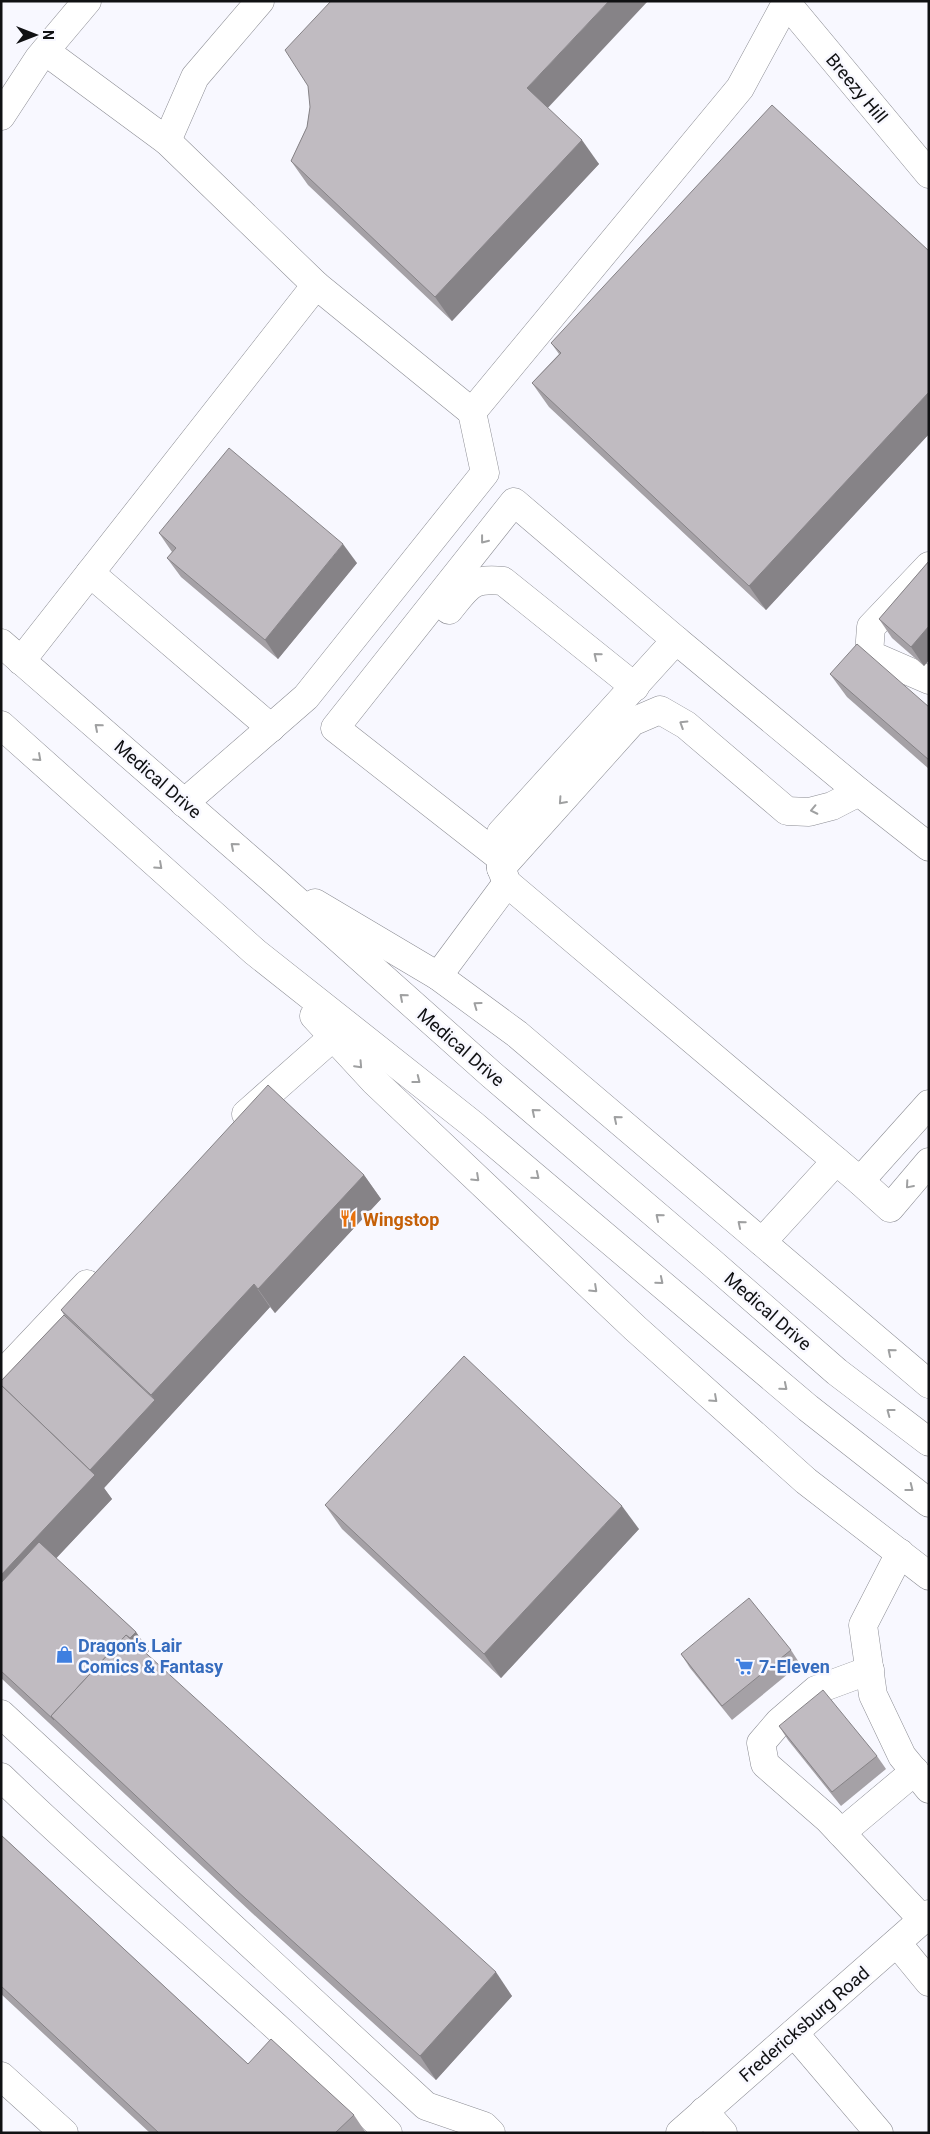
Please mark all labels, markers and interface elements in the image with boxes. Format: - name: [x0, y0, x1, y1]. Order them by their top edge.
- north arrow: [10, 10, 60, 60]
- text: N: [40, 30, 56, 40]
- street label: Breezy Hill: [822, 49, 892, 127]
- one-way arrow: [481, 534, 489, 543]
- one-way arrow: [594, 653, 603, 661]
- one-way arrow: [679, 720, 688, 730]
- one-way arrow: [95, 724, 104, 733]
- street label: Medical Drive: [110, 736, 206, 822]
- one-way arrow: [32, 752, 41, 761]
- one-way arrow: [559, 795, 568, 804]
- one-way arrow: [809, 804, 818, 815]
- one-way arrow: [231, 843, 240, 851]
- one-way arrow: [153, 860, 162, 869]
- one-way arrow: [400, 994, 409, 1003]
- one-way arrow: [473, 1002, 483, 1011]
- street label: Medical Drive: [413, 1004, 509, 1090]
- one-way arrow: [353, 1059, 362, 1068]
- one-way arrow: [411, 1074, 421, 1083]
- one-way arrow: [532, 1109, 541, 1118]
- one-way arrow: [614, 1117, 623, 1125]
- one-way arrow: [530, 1171, 539, 1179]
- one-way arrow: [471, 1172, 480, 1181]
- one-way arrow: [907, 1179, 915, 1188]
- restaurant icon: Wingstop: [339, 1209, 359, 1229]
- place label: Wingstop: [363, 1209, 439, 1230]
- one-way arrow: [656, 1215, 665, 1223]
- one-way arrow: [738, 1222, 747, 1230]
- street label: Medical Drive: [720, 1268, 816, 1354]
- one-way arrow: [654, 1276, 663, 1284]
- one-way arrow: [589, 1283, 598, 1292]
- one-way arrow: [888, 1349, 897, 1358]
- one-way arrow: [778, 1381, 787, 1390]
- one-way arrow: [709, 1393, 718, 1402]
- one-way arrow: [887, 1410, 896, 1418]
- one-way arrow: [904, 1483, 913, 1491]
- place label: Dragon's Lair Comics & Fantasy: [78, 1635, 224, 1677]
- shop icon: Dragon's Lair Comics & Fantasy: [54, 1645, 74, 1665]
- supermarket icon: 7-Eleven: [735, 1656, 755, 1676]
- place label: 7-Eleven: [759, 1656, 830, 1677]
- street label: Fredericksburg Road: [735, 1962, 873, 2086]

